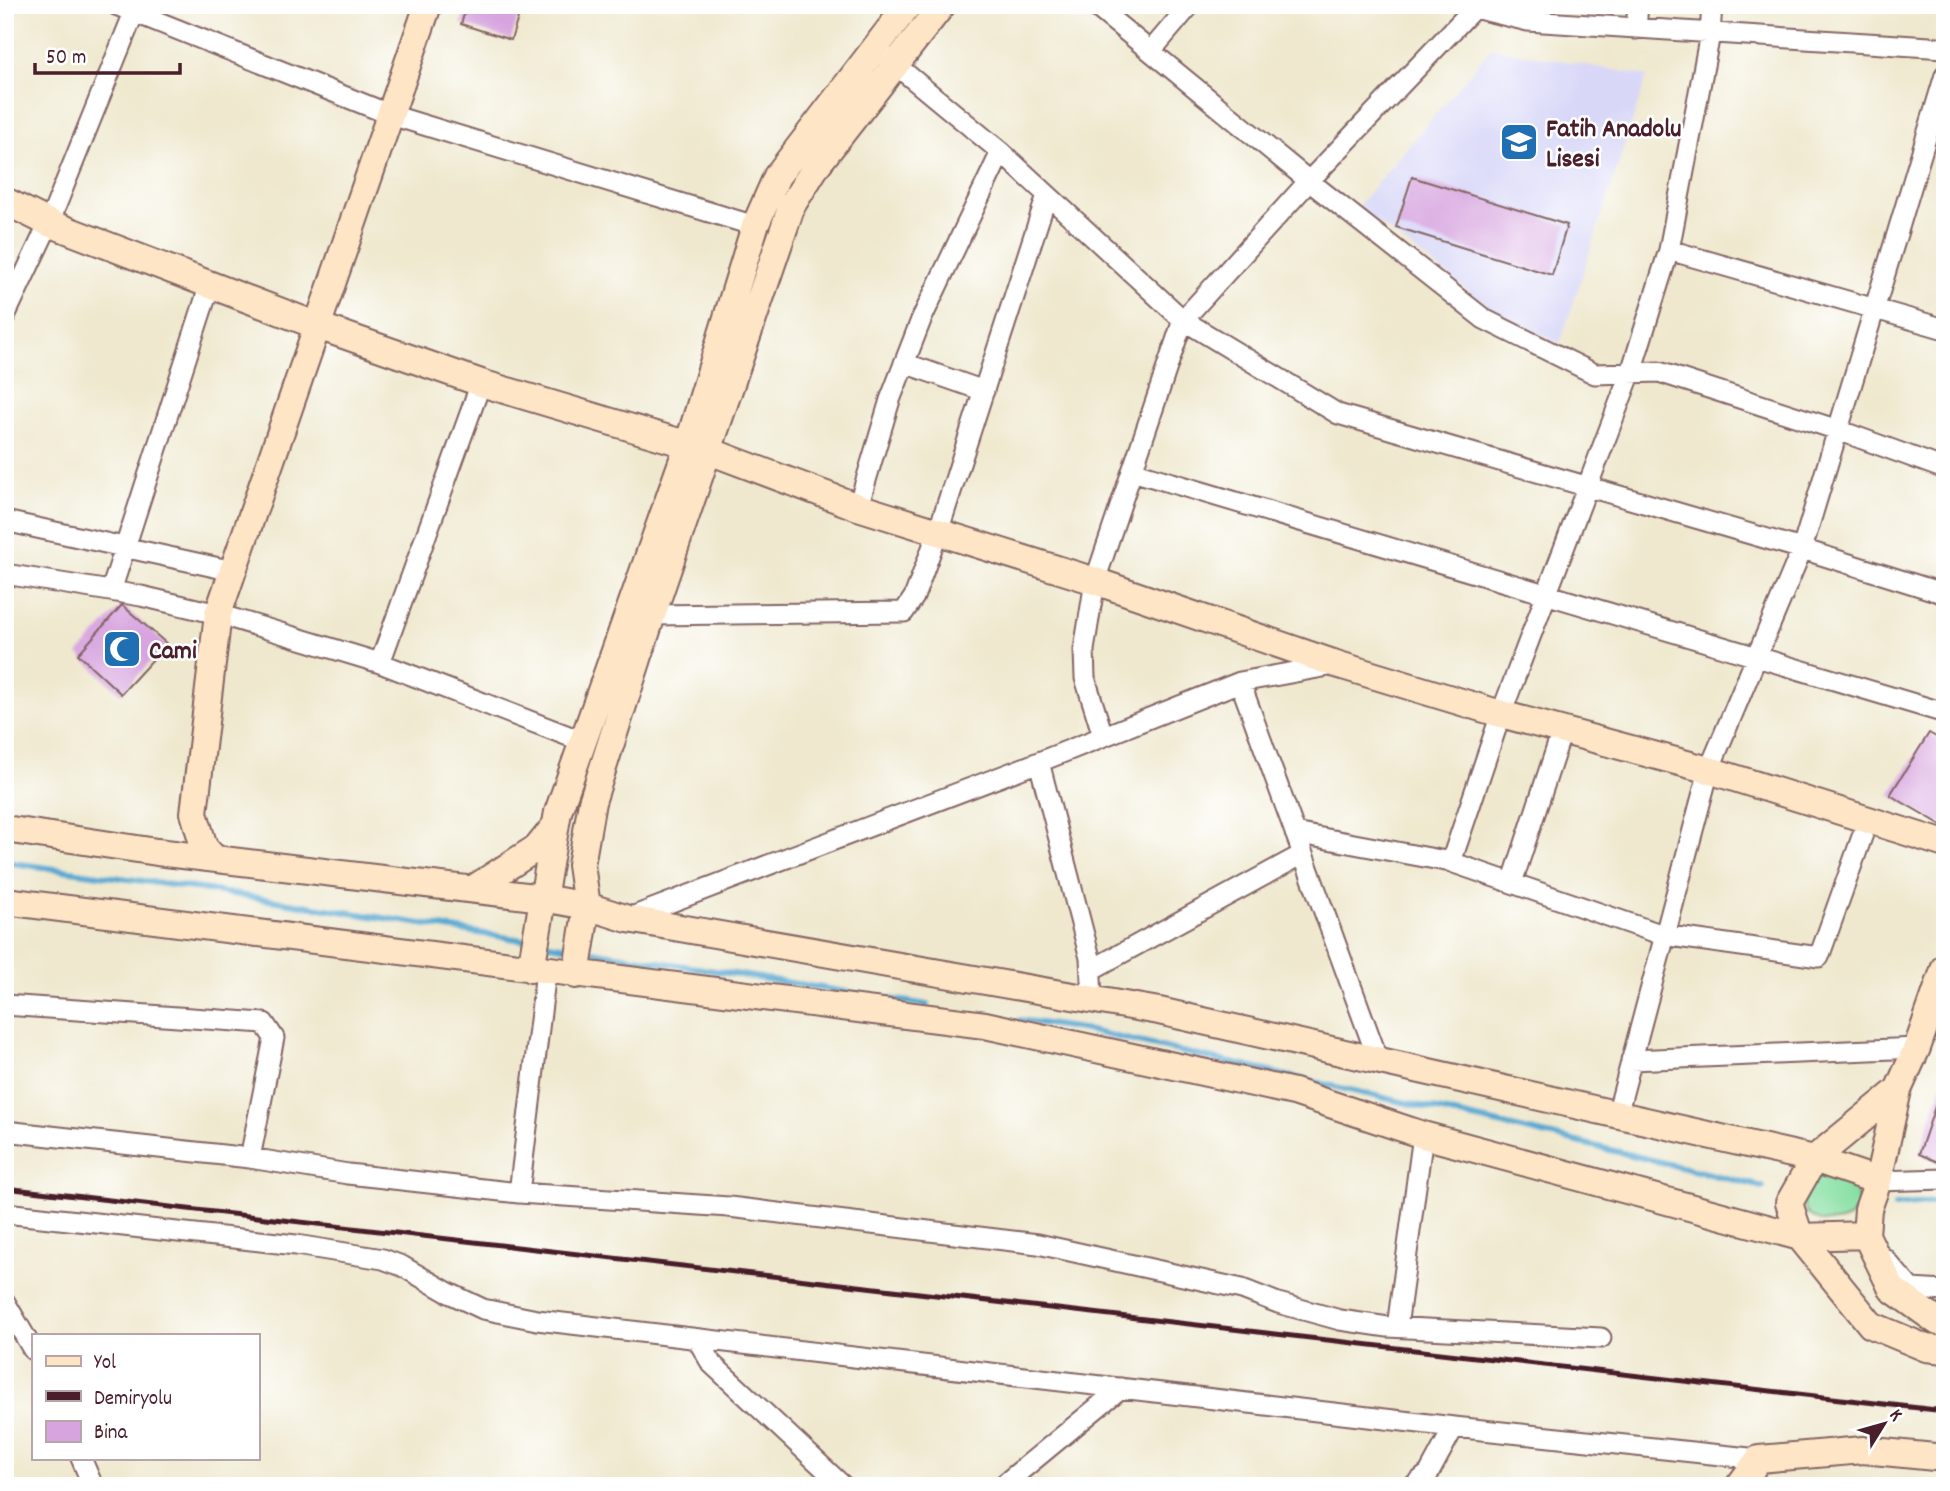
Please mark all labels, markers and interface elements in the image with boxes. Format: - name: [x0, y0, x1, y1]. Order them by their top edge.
- scale bar: [35, 32, 180, 76]
- text: 50 m: [46, 44, 86, 74]
- place label: Fatih Anadolu Lisesi: [1546, 112, 1682, 179]
- school or university icon: Fatih Anadolu Lisesi: [1498, 121, 1540, 163]
- mosque icon: Cami: [101, 628, 143, 670]
- place label: Cami: [149, 634, 197, 671]
- legend: [32, 1334, 259, 1460]
- text: Yol: [94, 1349, 116, 1379]
- text: Demiryolu: [94, 1385, 172, 1415]
- north arrow: [1848, 1390, 1918, 1460]
- text: K: [1881, 1404, 1908, 1428]
- text: Bina: [94, 1419, 128, 1449]

